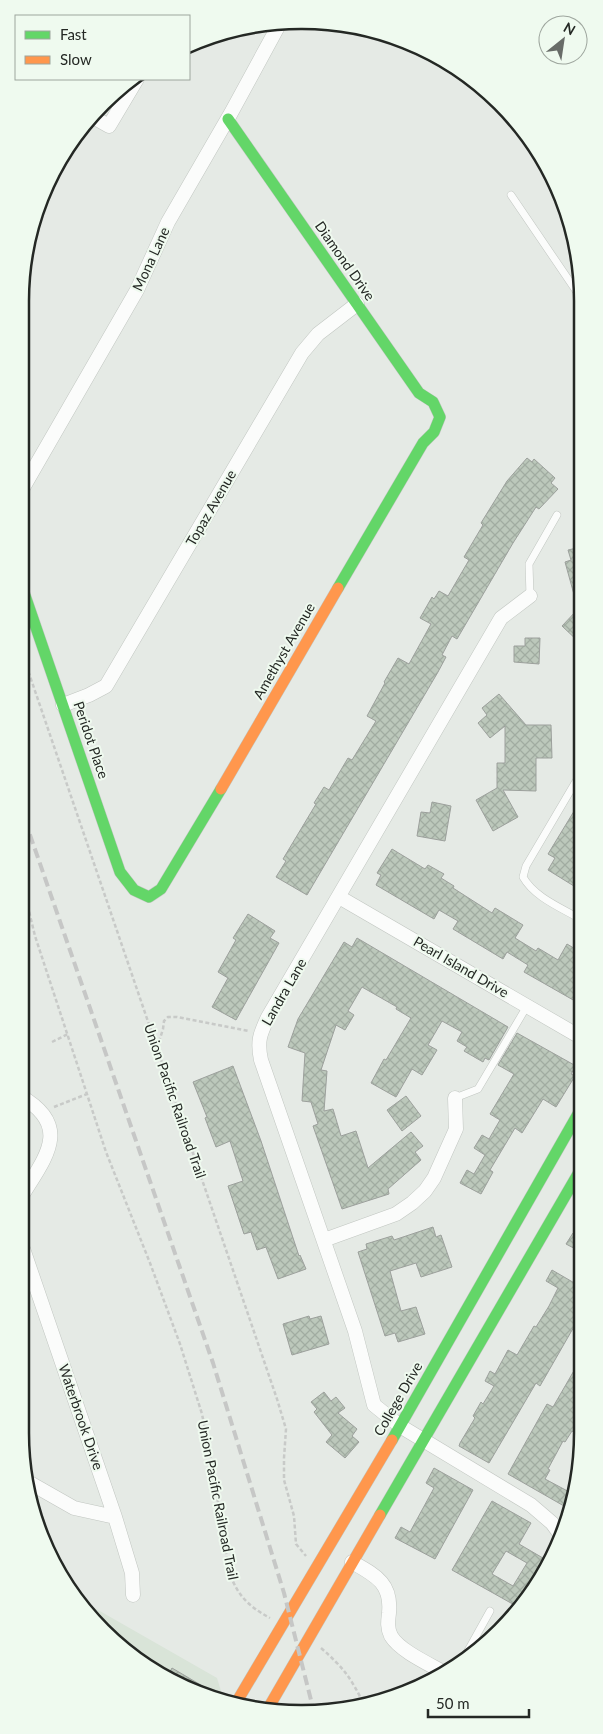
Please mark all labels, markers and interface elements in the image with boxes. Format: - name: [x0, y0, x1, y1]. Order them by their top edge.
- legend: [15, 15, 190, 80]
- north arrow: [538, 15, 588, 65]
- text: N: [561, 18, 579, 38]
- text: Fast: [60, 25, 87, 43]
- text: Slow: [60, 50, 92, 68]
- street label: Diamond Drive: [312, 218, 379, 304]
- street label: Mona Lane: [128, 224, 173, 293]
- street label: Topaz Avenue: [182, 467, 239, 549]
- street label: Amethyst Avenue: [249, 599, 318, 702]
- street label: Peridot Place: [70, 699, 113, 781]
- street label: Pearl Island Drive: [411, 932, 512, 1001]
- street label: Landra Lane: [258, 955, 310, 1028]
- street label: Union Pacific Railroad Trail: [141, 1021, 210, 1180]
- street label: College Drive: [370, 1359, 426, 1439]
- street label: Waterbrook Drive: [55, 1362, 108, 1472]
- street label: Union Pacific Railroad Trail: [195, 1419, 242, 1581]
- scale bar: [428, 1686, 529, 1718]
- text: 50 m: [436, 1694, 470, 1712]

